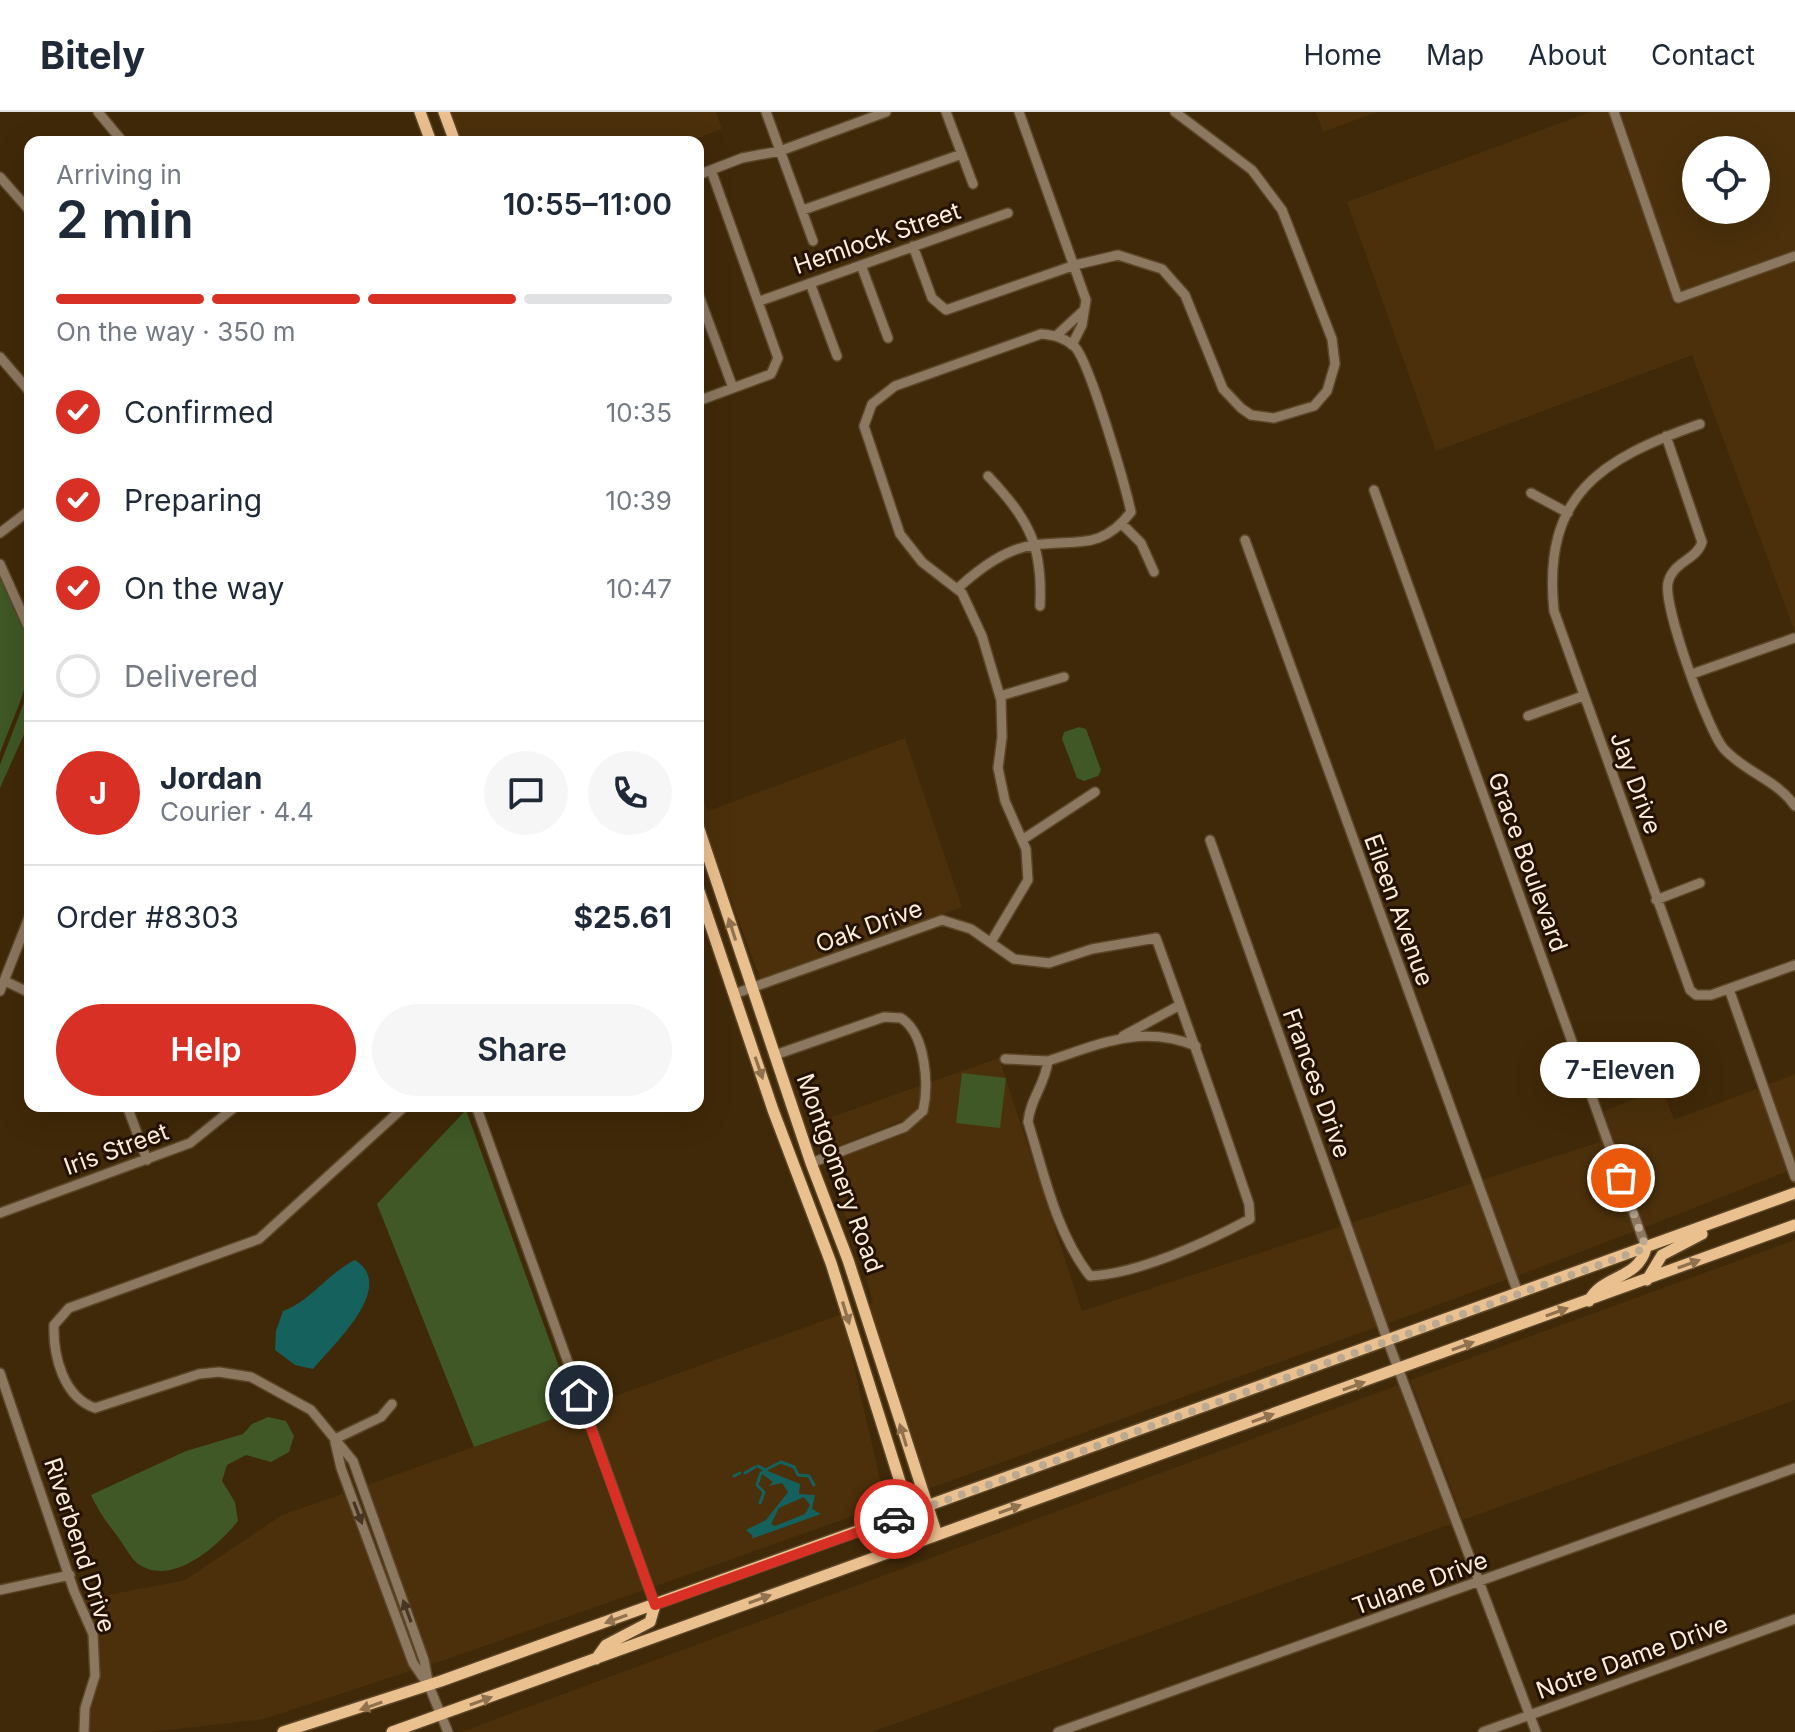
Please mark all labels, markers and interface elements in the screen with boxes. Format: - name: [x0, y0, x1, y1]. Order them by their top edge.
- text: Bitely: [40, 32, 145, 78]
- text: Home: [1303, 38, 1382, 72]
- text: Map: [1426, 38, 1484, 72]
- text: About: [1528, 38, 1607, 72]
- text: Contact: [1651, 38, 1755, 72]
- map controls: [1682, 136, 1770, 224]
- button: locate: [1682, 136, 1770, 224]
- text: Arriving in: [56, 159, 182, 190]
- text: 10:55–11:00: [503, 186, 672, 222]
- text: 2 min: [56, 188, 194, 251]
- street label: Hemlock Street: [790, 196, 964, 280]
- text: On the way · 350 m: [56, 316, 295, 347]
- icon: check: [56, 390, 100, 434]
- text: Confirmed: [124, 394, 274, 430]
- text: 10:35: [606, 397, 672, 428]
- icon: check: [56, 478, 100, 522]
- text: Preparing: [124, 482, 262, 518]
- text: 10:39: [605, 485, 672, 516]
- icon: check: [56, 566, 100, 610]
- text: On the way: [124, 570, 284, 606]
- text: 10:47: [606, 573, 672, 604]
- text: Delivered: [124, 658, 258, 694]
- street label: Jay Drive: [1604, 728, 1668, 838]
- button: chat: [484, 751, 568, 835]
- button: phone: [588, 751, 672, 835]
- text: Jordan: [160, 760, 262, 796]
- street label: Grace Boulevard: [1482, 768, 1574, 956]
- text: J: [89, 775, 107, 811]
- text: Courier · 4.4: [160, 796, 314, 827]
- street label: Eileen Avenue: [1358, 830, 1440, 990]
- street label: Oak Drive: [812, 893, 926, 959]
- text: Order #8303: [56, 899, 239, 935]
- text: $25.61: [573, 899, 672, 935]
- one-way arrow: [725, 917, 737, 941]
- button: Help: [56, 1004, 356, 1096]
- button: Share: [372, 1004, 672, 1096]
- street label: Frances Drive: [1277, 1004, 1357, 1162]
- callout: 7-Eleven: [1541, 1042, 1701, 1098]
- text: 7-Eleven: [1565, 1054, 1675, 1085]
- one-way arrow: [754, 1057, 766, 1081]
- street label: Montgomery Road: [791, 1070, 889, 1276]
- street label: Iris Street: [60, 1117, 172, 1181]
- pin: [1587, 1144, 1655, 1212]
- icon: bag: [1599, 1156, 1643, 1200]
- one-way arrow: [1677, 1257, 1701, 1270]
- one-way arrow: [841, 1302, 853, 1326]
- one-way arrow: [1546, 1305, 1570, 1318]
- one-way arrow: [1451, 1340, 1475, 1352]
- pin: [545, 1361, 613, 1429]
- icon: home: [557, 1373, 601, 1417]
- one-way arrow: [1342, 1379, 1366, 1392]
- one-way arrow: [1251, 1412, 1275, 1424]
- one-way arrow: [896, 1422, 909, 1446]
- street label: Riverbend Drive: [38, 1454, 122, 1636]
- courier: [854, 1479, 934, 1559]
- icon: car: [872, 1497, 916, 1541]
- one-way arrow: [352, 1501, 365, 1525]
- one-way arrow: [998, 1502, 1022, 1515]
- street label: Tulane Drive: [1348, 1545, 1492, 1621]
- one-way arrow: [749, 1593, 773, 1605]
- one-way arrow: [400, 1599, 413, 1623]
- street label: Notre Dame Drive: [1532, 1609, 1732, 1705]
- one-way arrow: [603, 1613, 627, 1625]
- one-way arrow: [469, 1694, 493, 1706]
- one-way arrow: [358, 1700, 382, 1712]

